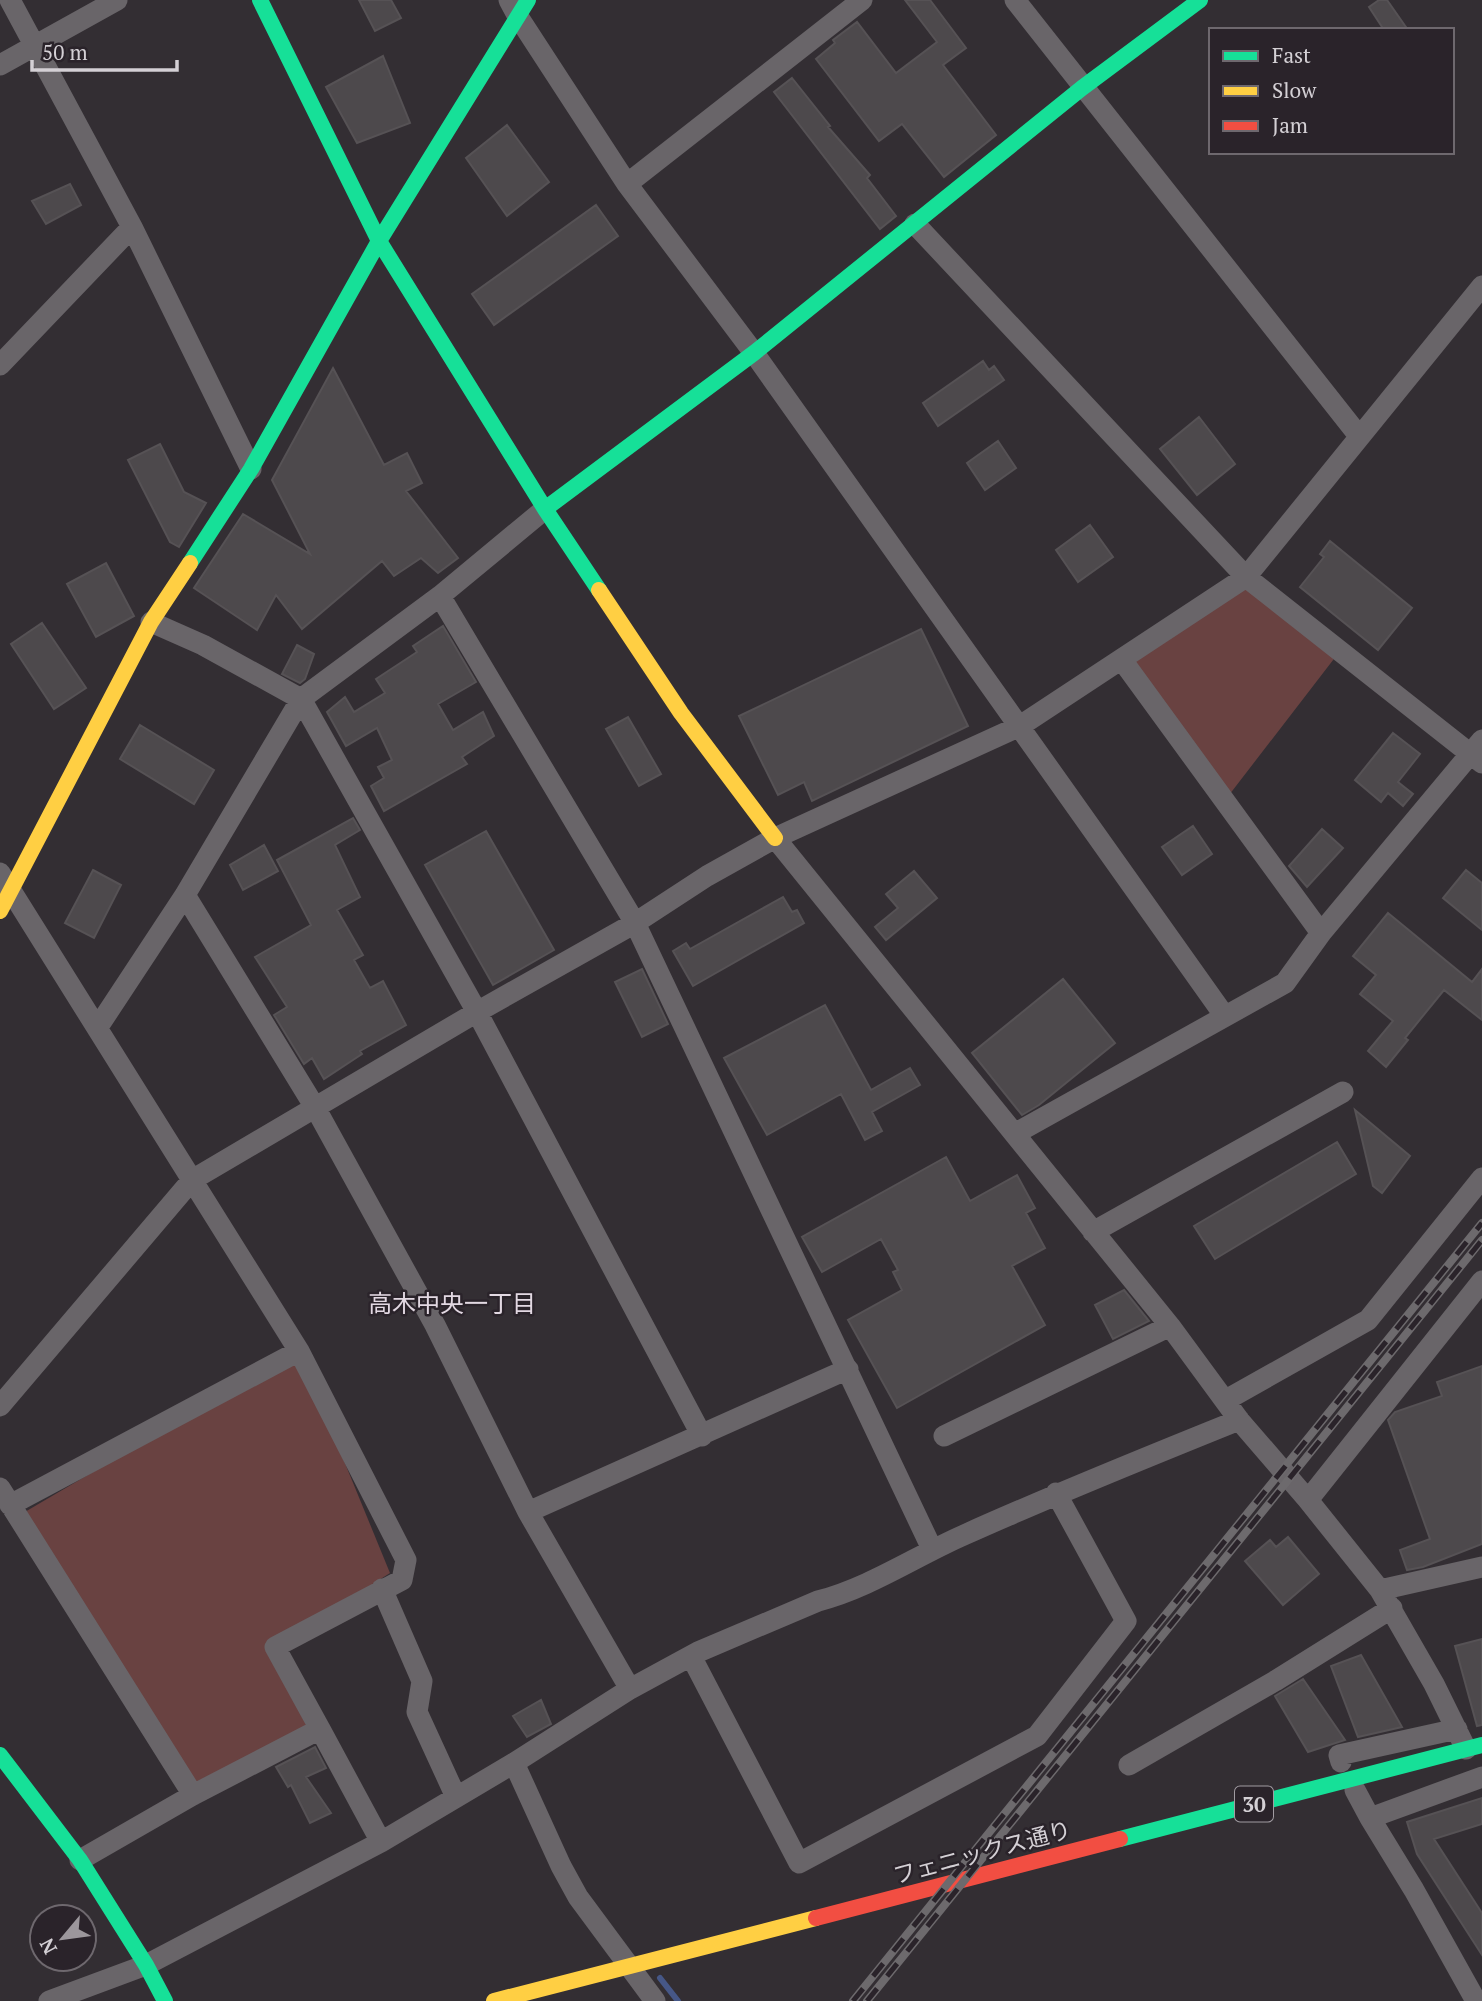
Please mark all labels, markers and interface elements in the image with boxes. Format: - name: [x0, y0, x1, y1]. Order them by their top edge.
- scale bar: [32, 28, 177, 72]
- legend: [1209, 28, 1454, 154]
- text: 50 m: [42, 38, 88, 66]
- text: Fast: [1272, 41, 1311, 69]
- text: Slow: [1272, 76, 1317, 104]
- text: Jam: [1272, 111, 1308, 139]
- district label: 高木中央一丁目: [368, 1287, 536, 1319]
- road number: 30: [1235, 1786, 1273, 1822]
- street label: フェニックス通り: [889, 1813, 1075, 1891]
- north arrow: [28, 1903, 98, 1973]
- text: N: [33, 1934, 62, 1959]

